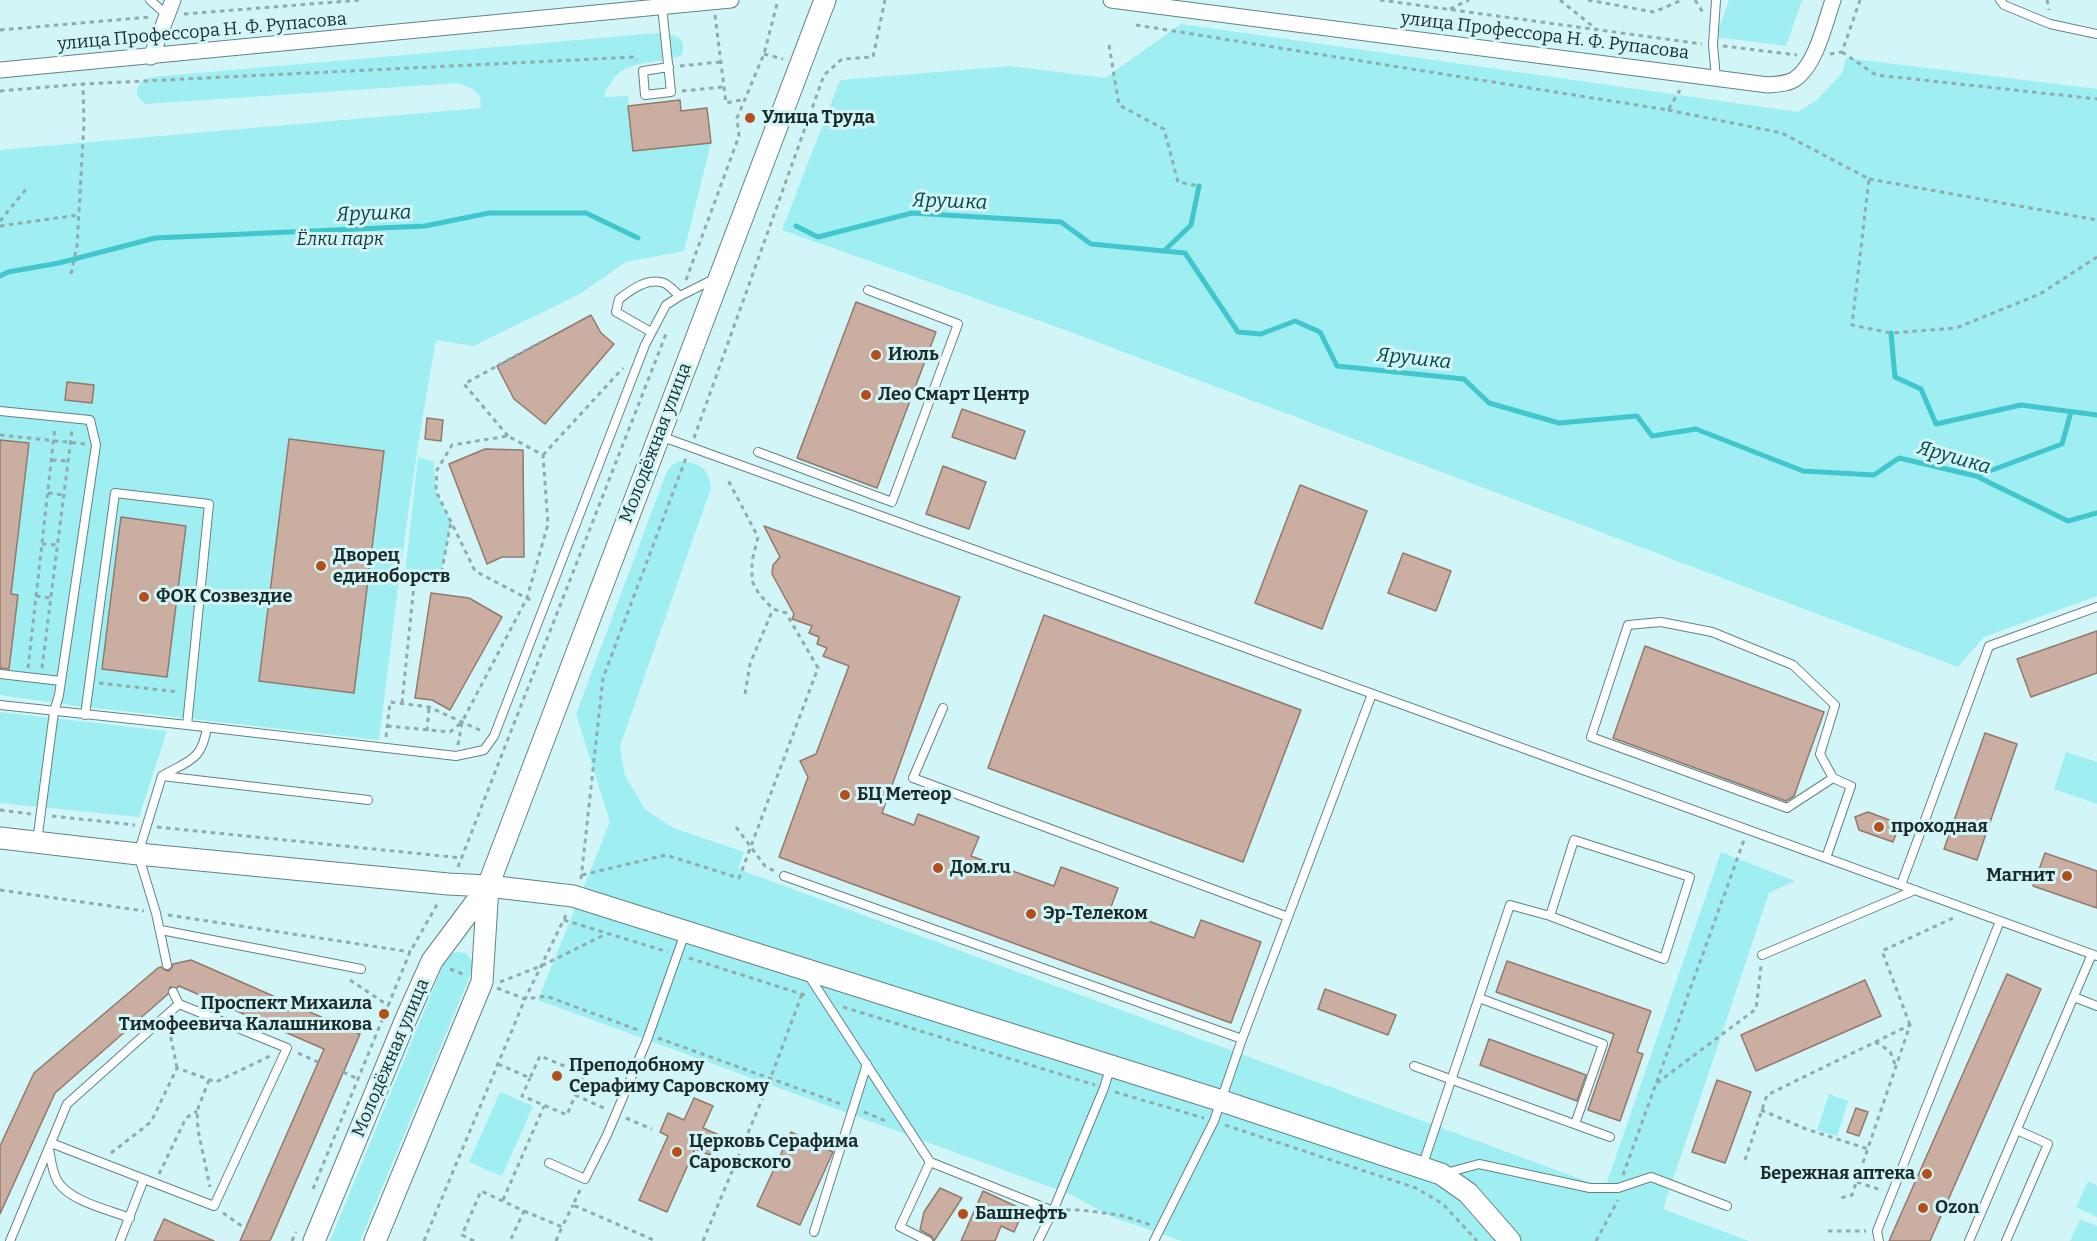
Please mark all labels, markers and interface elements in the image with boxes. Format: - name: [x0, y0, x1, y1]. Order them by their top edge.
- street label: улица Профессора Н. Ф. Рупасова: [1400, 8, 1690, 64]
- street label: улица Профессора Н. Ф. Рупасова: [57, 9, 347, 55]
- place label: Улица Труда: [762, 107, 875, 129]
- marker: Улица Труда: [743, 111, 757, 125]
- water label: Ярушка: [912, 189, 988, 215]
- water label: Ярушка: [336, 201, 412, 227]
- park label: Ёлки парк: [296, 229, 384, 251]
- water label: Ярушка: [1375, 343, 1453, 375]
- place label: Июль: [888, 344, 939, 366]
- marker: Июль: [869, 348, 883, 362]
- street label: Молодёжная улица: [615, 360, 697, 526]
- place label: Лео Смарт Центр: [878, 384, 1030, 406]
- marker: Лео Смарт Центр: [859, 388, 873, 402]
- water label: Ярушка: [1915, 436, 1993, 480]
- place label: Дворец единоборств: [333, 545, 450, 588]
- marker: Дворец единоборств: [314, 559, 328, 573]
- place label: ФОК Созвездие: [156, 586, 292, 608]
- marker: ФОК Созвездие: [137, 590, 151, 604]
- place label: БЦ Метеор: [857, 784, 952, 806]
- marker: БЦ Метеор: [838, 788, 852, 802]
- place label: проходная: [1891, 816, 1988, 838]
- marker: проходная: [1872, 820, 1886, 834]
- place label: Дом.ru: [950, 857, 1011, 879]
- marker: Дом.ru: [931, 861, 945, 875]
- place label: Магнит: [1986, 865, 2055, 887]
- marker: Магнит: [2060, 869, 2074, 883]
- place label: Эр-Телеком: [1043, 903, 1148, 925]
- marker: Эр-Телеком: [1024, 907, 1038, 921]
- street label: Молодёжная улица: [348, 976, 434, 1140]
- place label: Проспект Михаила Тимофеевича Калашникова: [119, 993, 372, 1036]
- marker: Проспект Михаила Тимофеевича Калашникова: [377, 1007, 391, 1021]
- place label: Преподобному Серафиму Саровскому: [569, 1055, 769, 1098]
- marker: Преподобному Серафиму Саровскому: [550, 1069, 564, 1083]
- place label: Церковь Серафима Саровского: [689, 1131, 858, 1174]
- marker: Церковь Серафима Саровского: [670, 1145, 684, 1159]
- place label: Бережная аптека: [1760, 1163, 1915, 1185]
- marker: Бережная аптека: [1920, 1167, 1934, 1181]
- place label: Ozon: [1935, 1197, 1979, 1219]
- marker: Ozon: [1916, 1201, 1930, 1215]
- place label: Башнефть: [975, 1203, 1067, 1225]
- marker: Башнефть: [956, 1207, 970, 1221]

